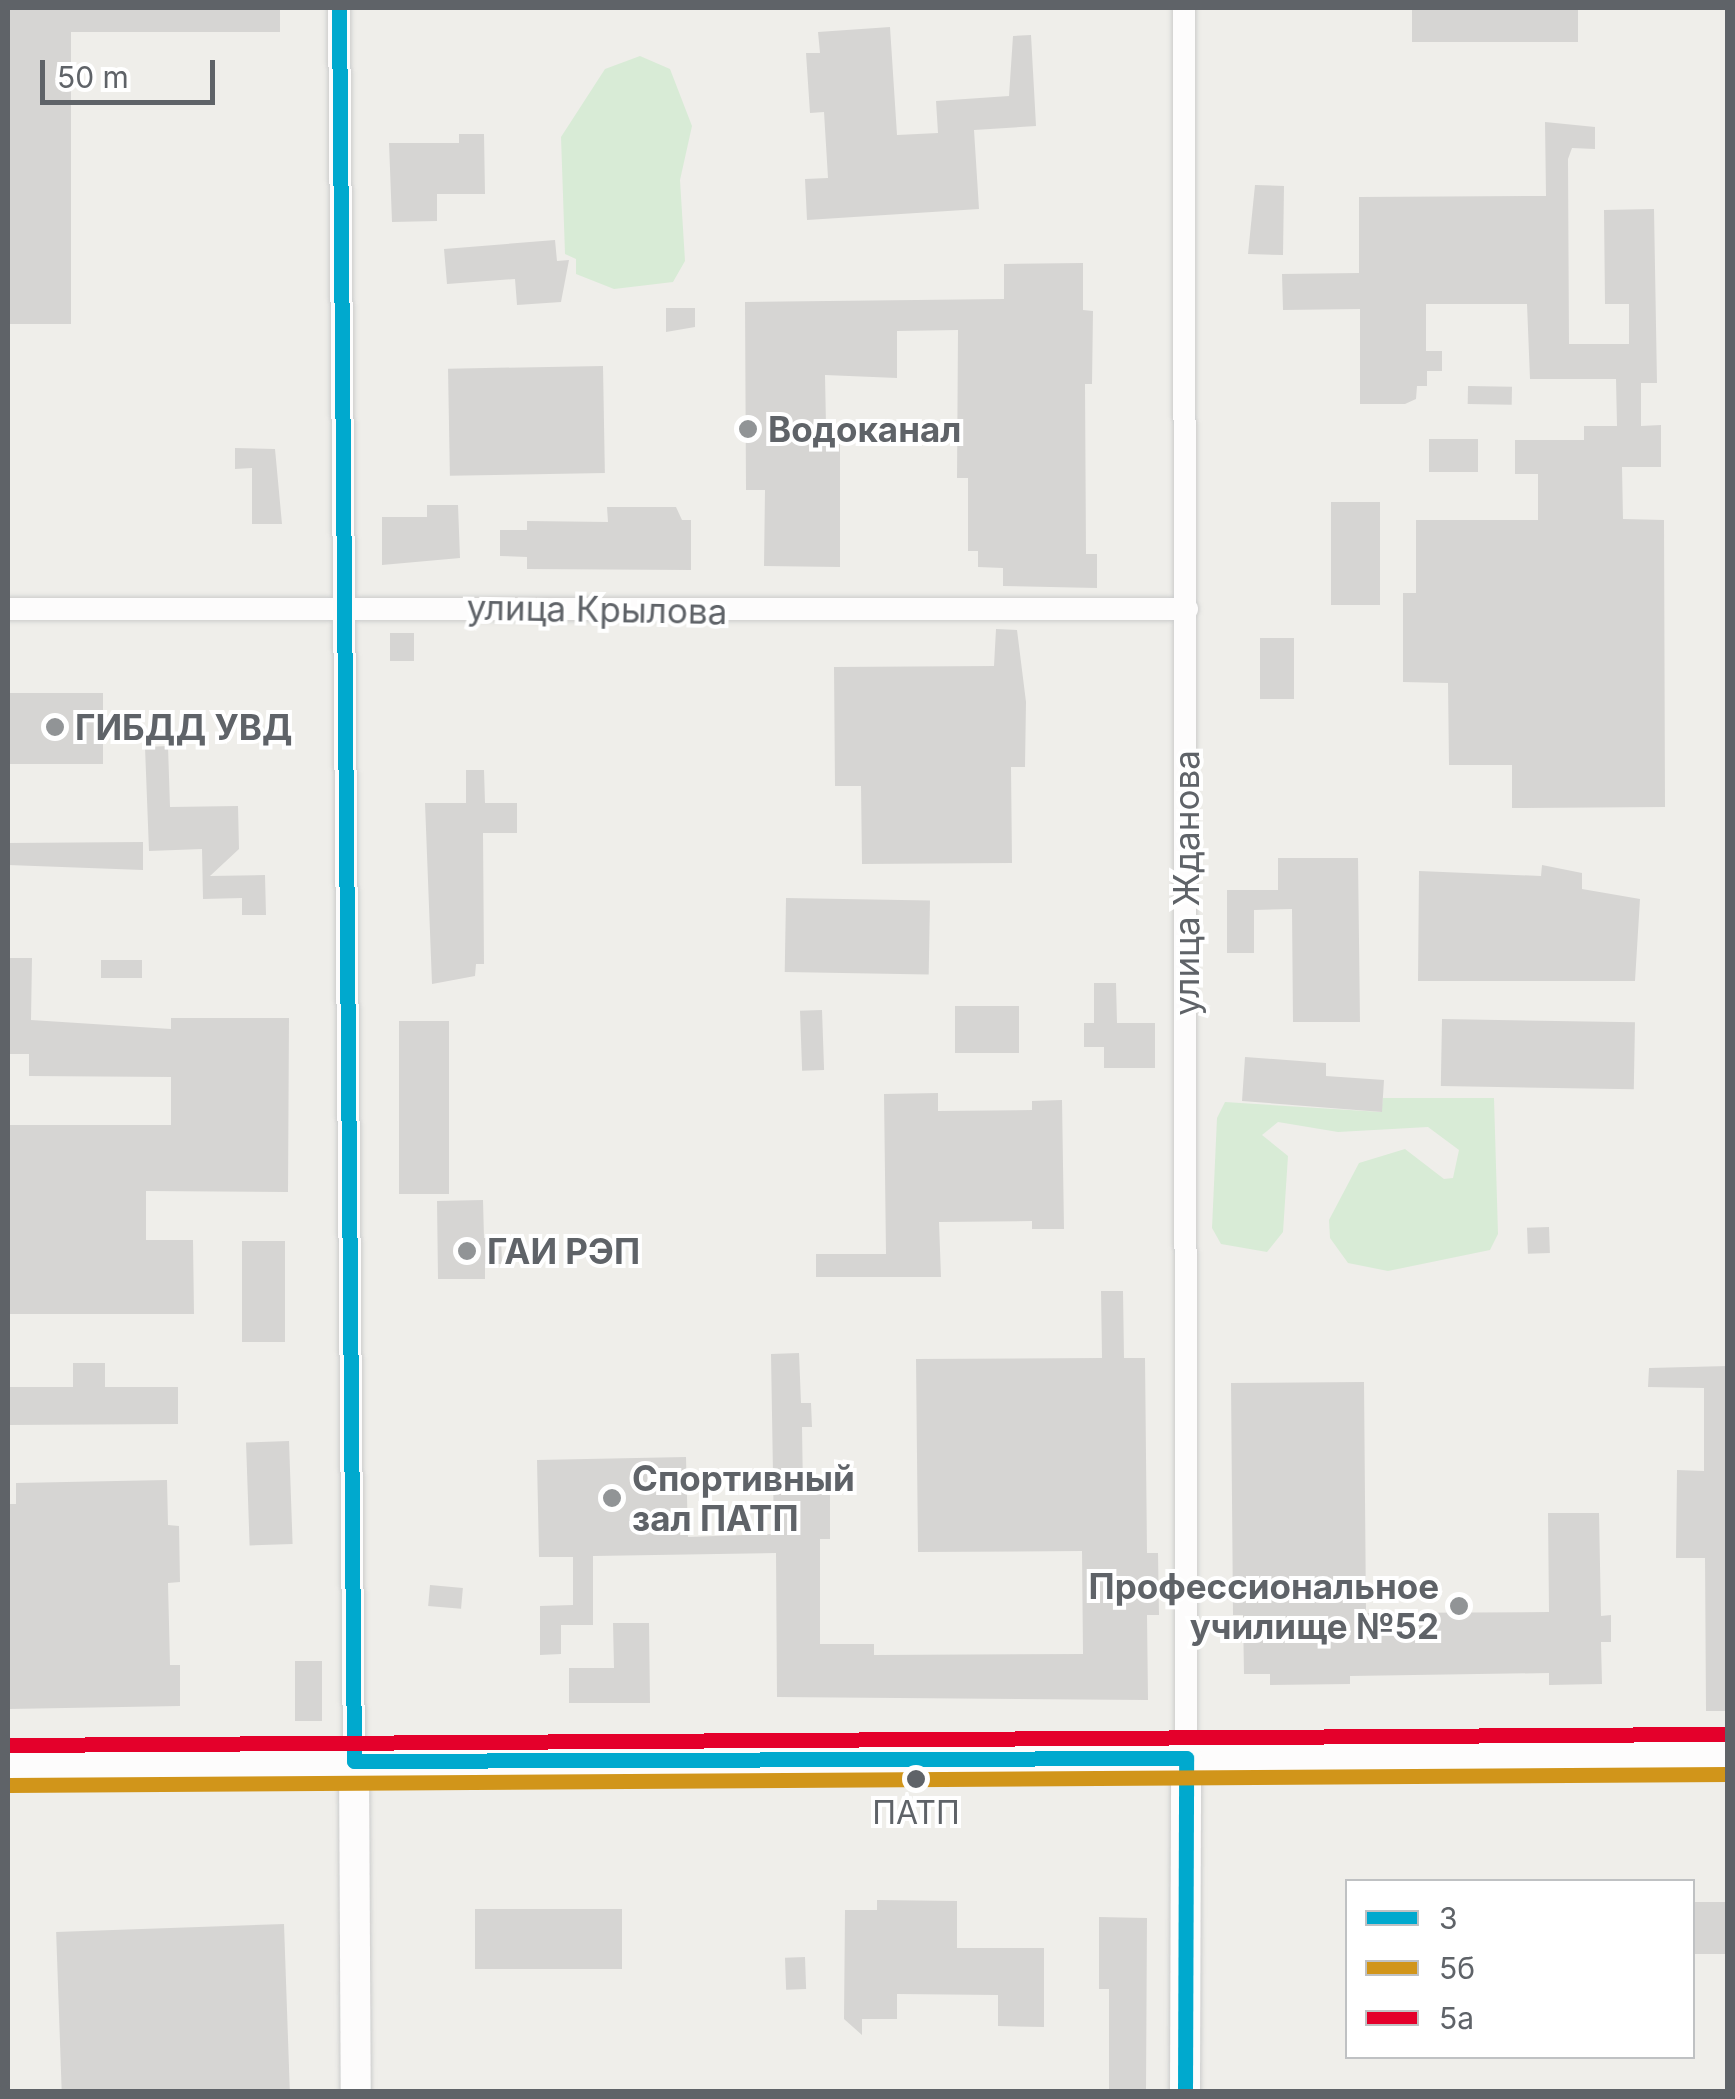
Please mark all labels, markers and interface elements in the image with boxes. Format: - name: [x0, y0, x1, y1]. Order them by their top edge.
- scale bar: [45, 40, 220, 102]
- text: 50 m: [57, 59, 129, 95]
- place label: Водоканал: [768, 408, 961, 450]
- marker: Водоканал: [737, 418, 759, 440]
- street label: улица Крылова: [466, 586, 728, 632]
- place label: ГИБДД УВД: [75, 706, 292, 748]
- marker: ГИБДД УВД: [44, 716, 66, 738]
- street label: улица Жданова: [1165, 750, 1207, 1016]
- place label: ГАИ РЭП: [487, 1230, 640, 1272]
- marker: ГАИ РЭП: [456, 1240, 478, 1262]
- place label: Спортивный зал ПАТП: [632, 1457, 855, 1539]
- marker: Спортивный зал ПАТП: [601, 1487, 623, 1509]
- place label: Профессиональное училище №52: [1088, 1565, 1439, 1647]
- marker: Профессиональное училище №52: [1448, 1595, 1470, 1617]
- marker: ПАТП: [906, 1769, 926, 1789]
- place label: ПАТП: [872, 1794, 960, 1832]
- legend: [1345, 1879, 1695, 2059]
- text: 3: [1439, 1900, 1458, 1936]
- text: 5б: [1439, 1950, 1475, 1986]
- text: 5а: [1439, 2000, 1474, 2036]

